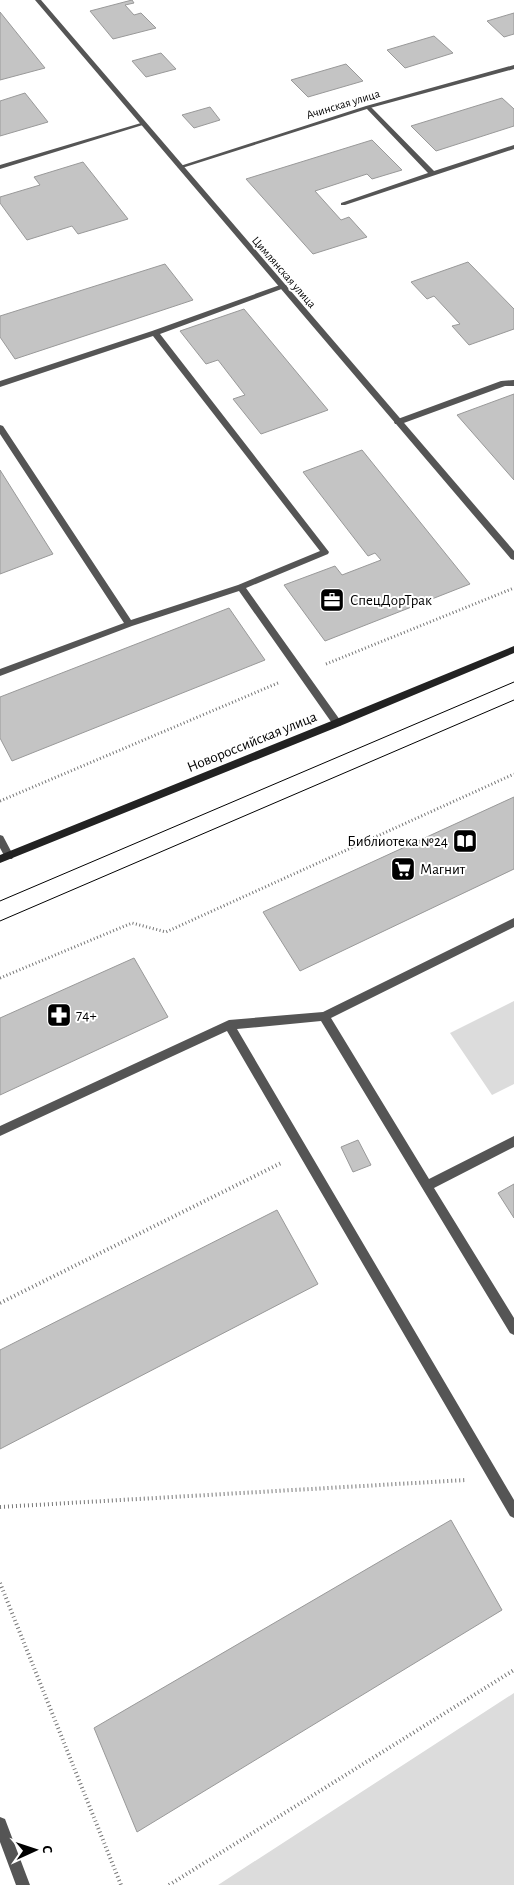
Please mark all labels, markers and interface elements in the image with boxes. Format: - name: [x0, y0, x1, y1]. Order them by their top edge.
- street label: Ачинская улица: [305, 87, 382, 122]
- street label: Цимлянская улица: [249, 234, 319, 311]
- office icon: СпецДорТрак: [319, 587, 345, 613]
- place label: СпецДорТрак: [350, 593, 432, 608]
- street label: Новороссийская улица: [185, 709, 319, 775]
- library icon: Библиотека №24: [452, 828, 478, 854]
- place label: Библиотека №24: [347, 834, 448, 849]
- supermarket icon: Магнит: [390, 856, 416, 882]
- place label: Магнит: [420, 862, 466, 877]
- pharmacy icon: 74+: [46, 1002, 72, 1028]
- place label: 74+: [76, 1008, 97, 1023]
- north arrow: [10, 1825, 60, 1875]
- text: С: [40, 1845, 54, 1854]

